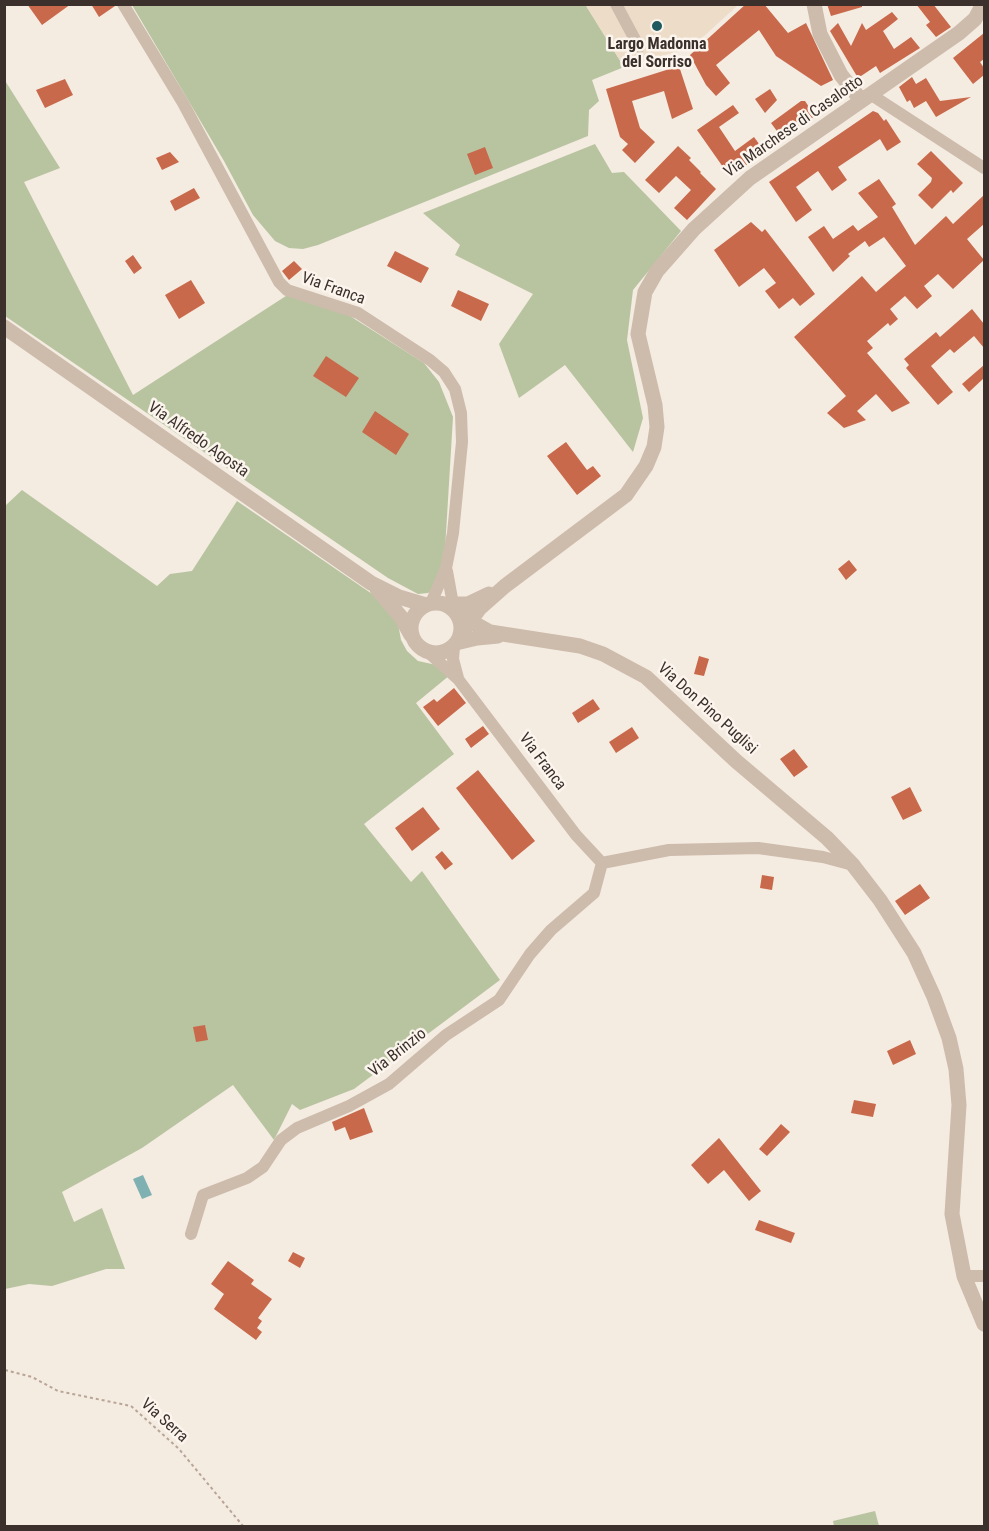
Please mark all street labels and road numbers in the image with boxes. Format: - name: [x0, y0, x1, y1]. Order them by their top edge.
- street label: Via Marchese di Casalotto: [721, 72, 867, 182]
- street label: Via Franca: [298, 269, 368, 309]
- street label: Via Alfredo Agosta: [144, 398, 252, 482]
- street label: Via Don Pino Puglisi: [653, 659, 761, 759]
- street label: Via Franca: [514, 730, 570, 794]
- street label: Via Brinzio: [365, 1025, 431, 1081]
- street label: Via Serra: [136, 1395, 192, 1447]

